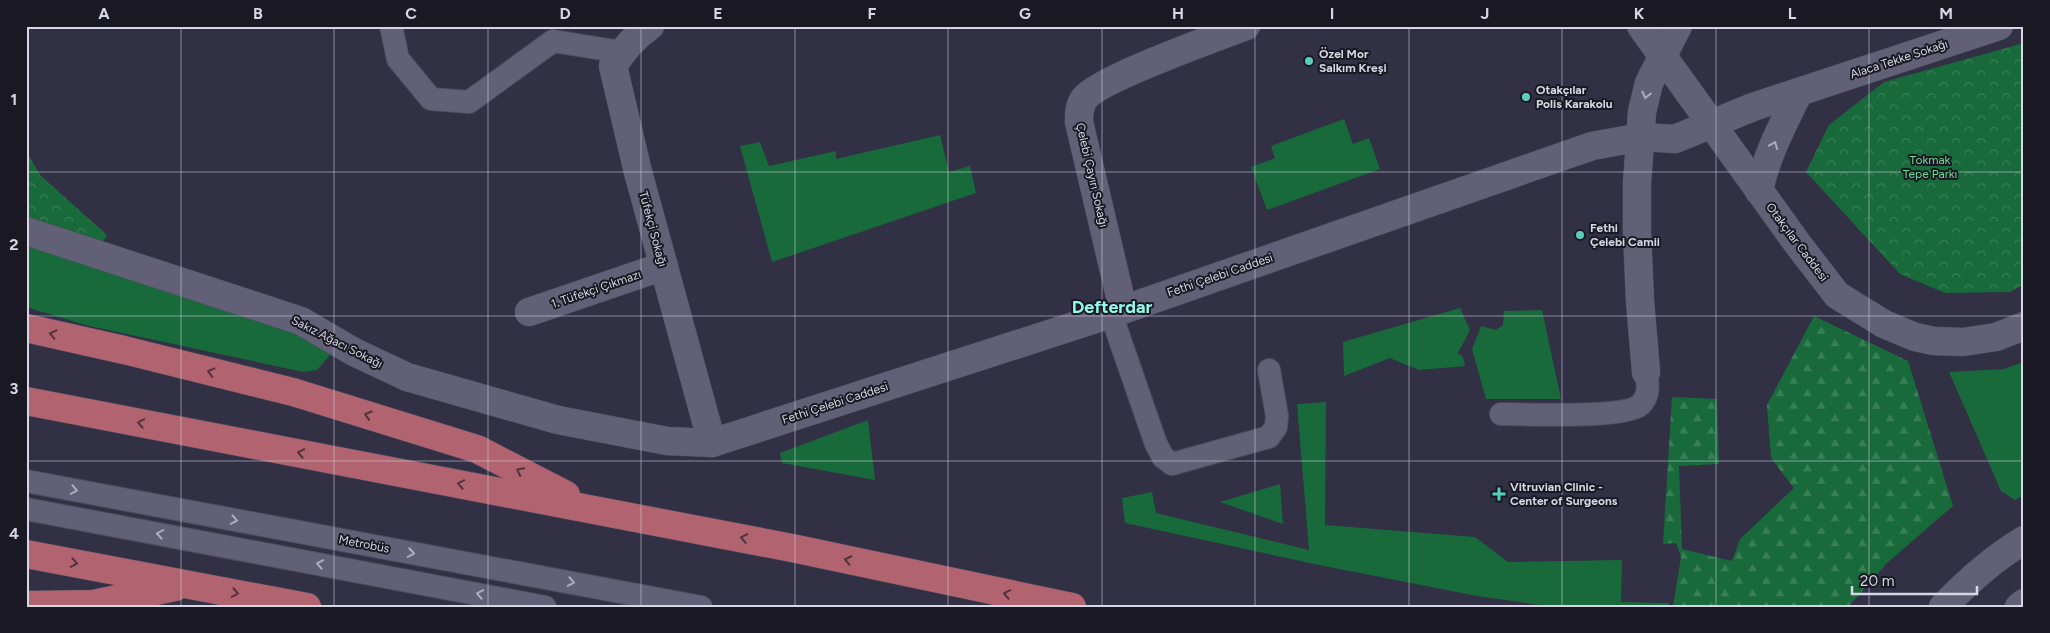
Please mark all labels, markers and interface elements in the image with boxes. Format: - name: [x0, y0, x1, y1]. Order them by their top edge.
- text: A: [98, 4, 110, 23]
- text: B: [253, 4, 263, 23]
- text: C: [405, 4, 417, 23]
- text: D: [559, 4, 571, 23]
- text: E: [713, 4, 723, 23]
- text: F: [868, 4, 877, 23]
- text: G: [1019, 4, 1031, 23]
- text: H: [1172, 4, 1184, 23]
- text: I: [1330, 4, 1334, 23]
- text: J: [1481, 4, 1489, 23]
- text: K: [1634, 4, 1645, 23]
- text: L: [1788, 4, 1797, 23]
- text: M: [1939, 4, 1953, 23]
- street label: Alaca Tekke Sokağı: [1848, 37, 1950, 81]
- place label: Özel Mor Salkım Kreşi: [1319, 47, 1387, 75]
- marker: Özel Mor Salkım Kreşi: [1303, 55, 1315, 67]
- place label: Otakçılar Polis Karakolu: [1536, 83, 1613, 111]
- text: 1: [11, 90, 17, 109]
- marker: Otakçılar Polis Karakolu: [1520, 91, 1532, 103]
- one-way arrow: [1641, 91, 1652, 99]
- street label: Çelebi Çayırı Sokağı: [1073, 121, 1111, 229]
- one-way arrow: [1768, 141, 1778, 150]
- park label: Tokmak Tepe Parkı: [1903, 153, 1957, 181]
- street label: Tüfekçi Sokağı: [636, 190, 670, 268]
- street label: Otakçılar Caddesi: [1763, 200, 1831, 284]
- place label: Fethi Çelebi Camii: [1590, 221, 1660, 249]
- marker: Fethi Çelebi Camii: [1574, 229, 1586, 241]
- text: 2: [9, 235, 19, 254]
- street label: Fethi Çelebi Caddesi: [1165, 250, 1275, 300]
- street label: 1. Tüfekçi Çıkmazı: [549, 267, 643, 311]
- district label: Defterdar: [1072, 296, 1152, 318]
- street label: Sakız Ağacı Sokağı: [289, 313, 385, 371]
- one-way arrow: [49, 329, 58, 340]
- one-way arrow: [207, 367, 216, 378]
- text: 3: [10, 379, 19, 398]
- street label: Fethi Çelebi Caddesi: [780, 379, 890, 427]
- one-way arrow: [364, 411, 373, 421]
- one-way arrow: [137, 418, 146, 428]
- one-way arrow: [297, 449, 305, 459]
- one-way arrow: [516, 467, 525, 477]
- one-way arrow: [456, 479, 465, 489]
- place label: Vitruvian Clinic - Center of Surgeons: [1510, 480, 1618, 508]
- one-way arrow: [70, 484, 79, 494]
- marker: Vitruvian Clinic - Center of Surgeons: [1492, 487, 1506, 501]
- one-way arrow: [229, 514, 238, 524]
- text: 4: [9, 524, 19, 543]
- one-way arrow: [156, 529, 165, 539]
- street label: Metrobüs: [337, 532, 391, 556]
- one-way arrow: [739, 534, 748, 544]
- one-way arrow: [406, 547, 415, 557]
- one-way arrow: [843, 555, 852, 566]
- one-way arrow: [70, 558, 79, 568]
- one-way arrow: [316, 559, 325, 569]
- scale bar: [1852, 563, 1978, 595]
- text: 20 m: [1860, 572, 1894, 590]
- one-way arrow: [566, 576, 575, 587]
- one-way arrow: [230, 588, 239, 598]
- one-way arrow: [1002, 589, 1011, 600]
- one-way arrow: [475, 590, 484, 600]

